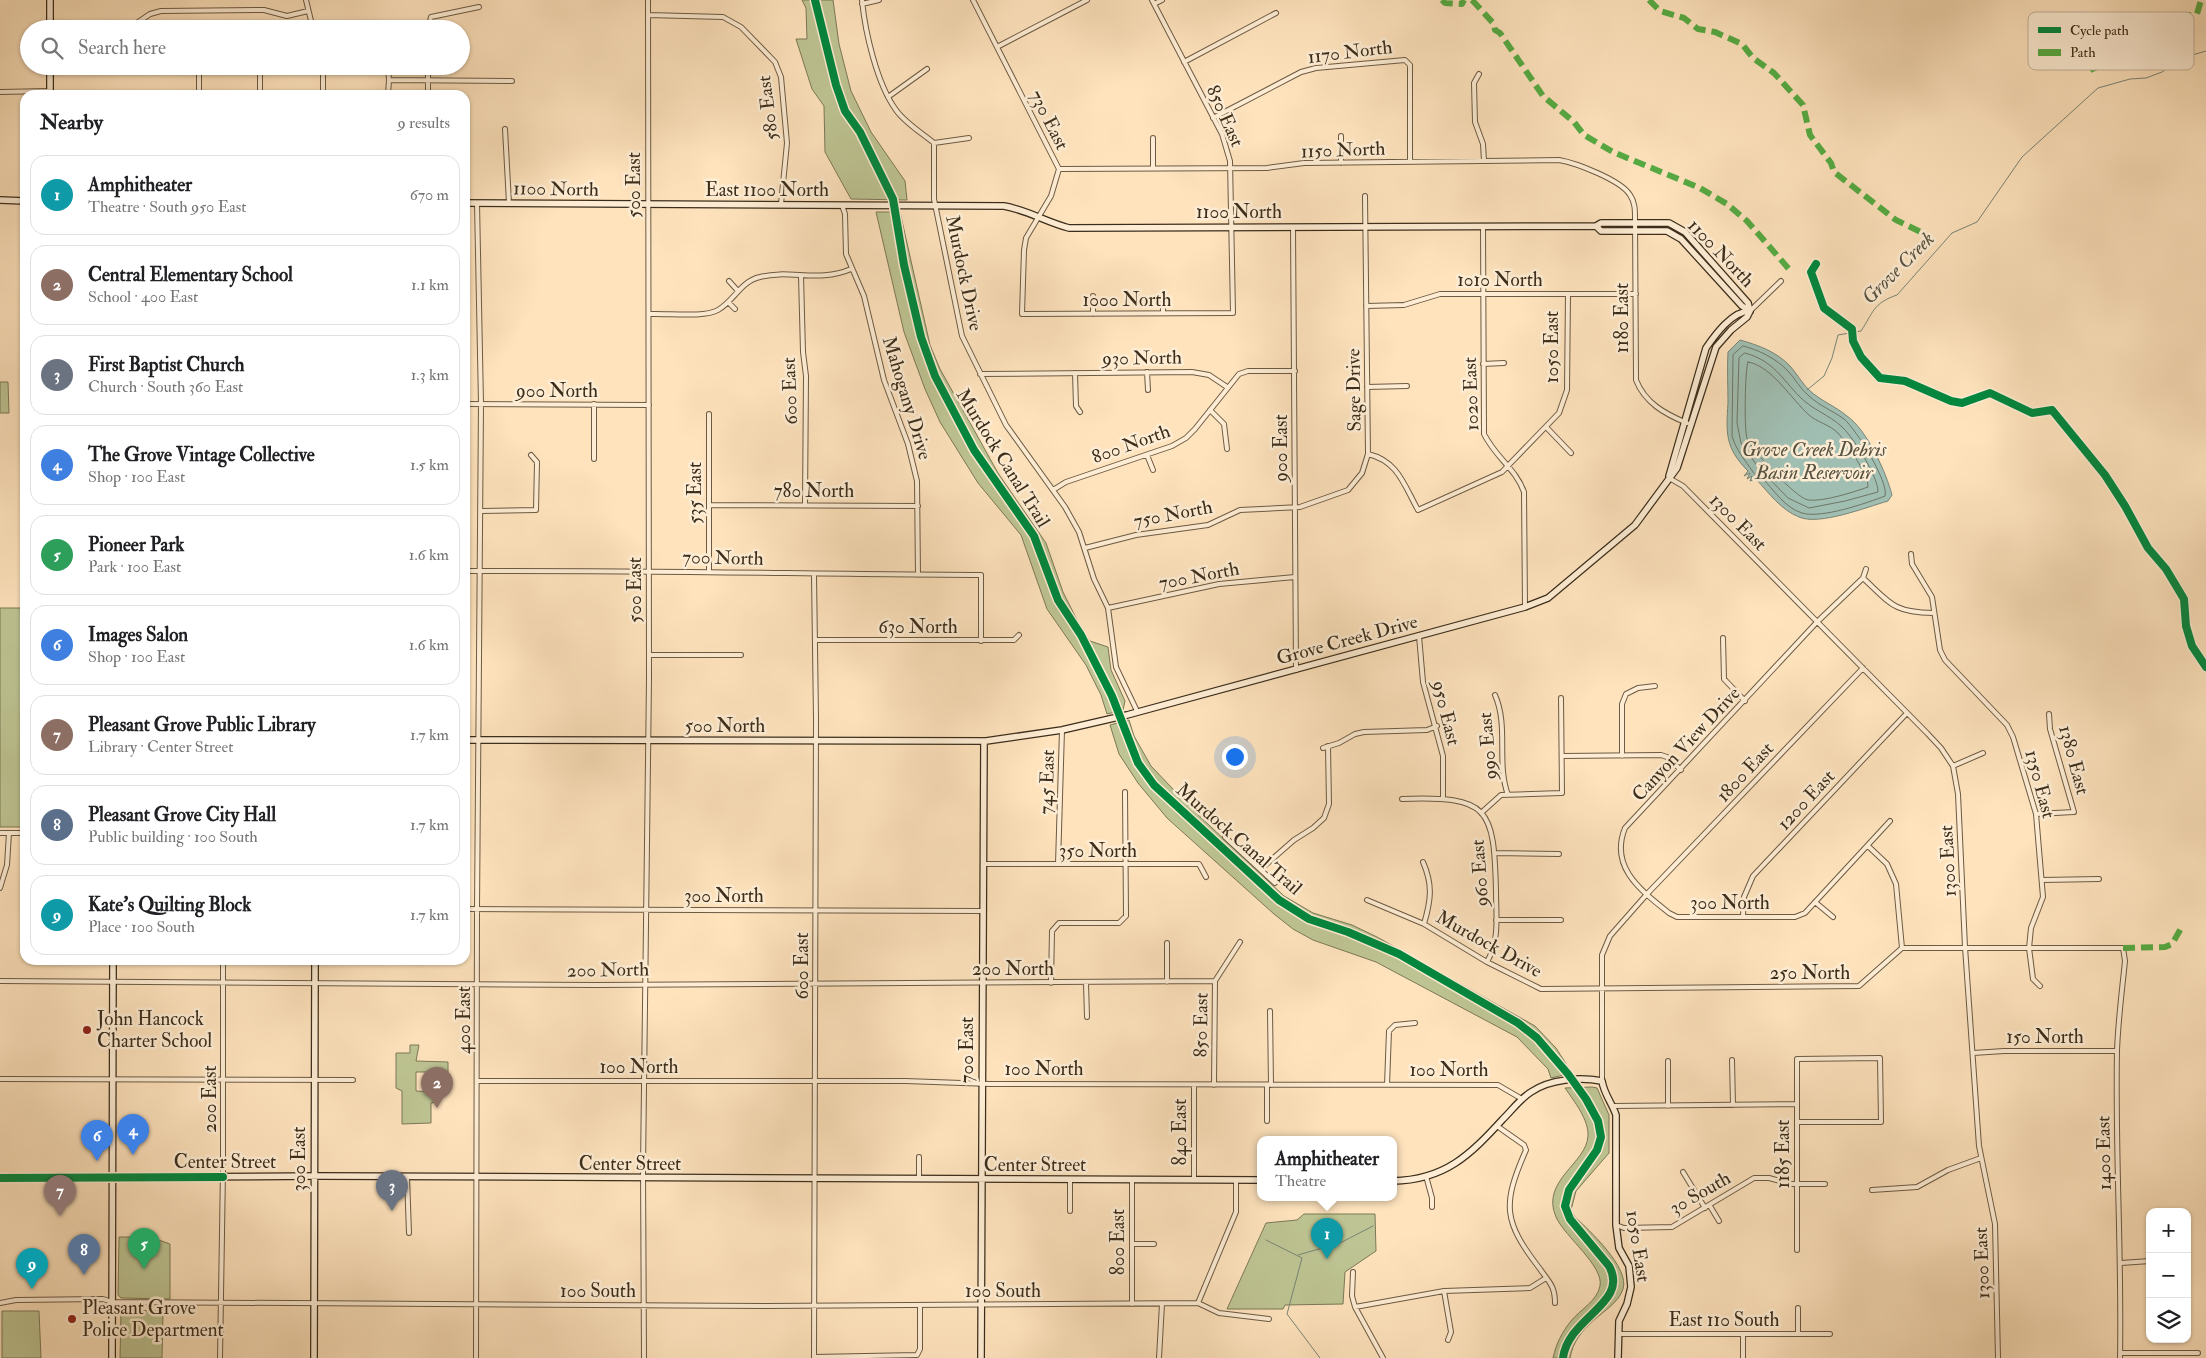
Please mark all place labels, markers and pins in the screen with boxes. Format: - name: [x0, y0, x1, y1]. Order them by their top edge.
- place label: John Hancock Charter School: [96, 1007, 212, 1053]
- marker: John Hancock Charter School: [81, 1024, 93, 1036]
- pin: 2: [421, 1067, 453, 1108]
- pin: 4: [117, 1114, 149, 1155]
- pin: 6: [81, 1120, 113, 1161]
- pin: 3: [376, 1170, 408, 1211]
- pin: 7: [44, 1175, 76, 1216]
- pin: 1: [1311, 1218, 1343, 1259]
- pin: 5: [128, 1228, 160, 1269]
- pin: 8: [68, 1234, 100, 1275]
- pin: 9: [16, 1248, 48, 1289]
- place label: Pleasant Grove Police Department: [82, 1296, 224, 1343]
- marker: Pleasant Grove Police Department: [66, 1313, 78, 1325]

